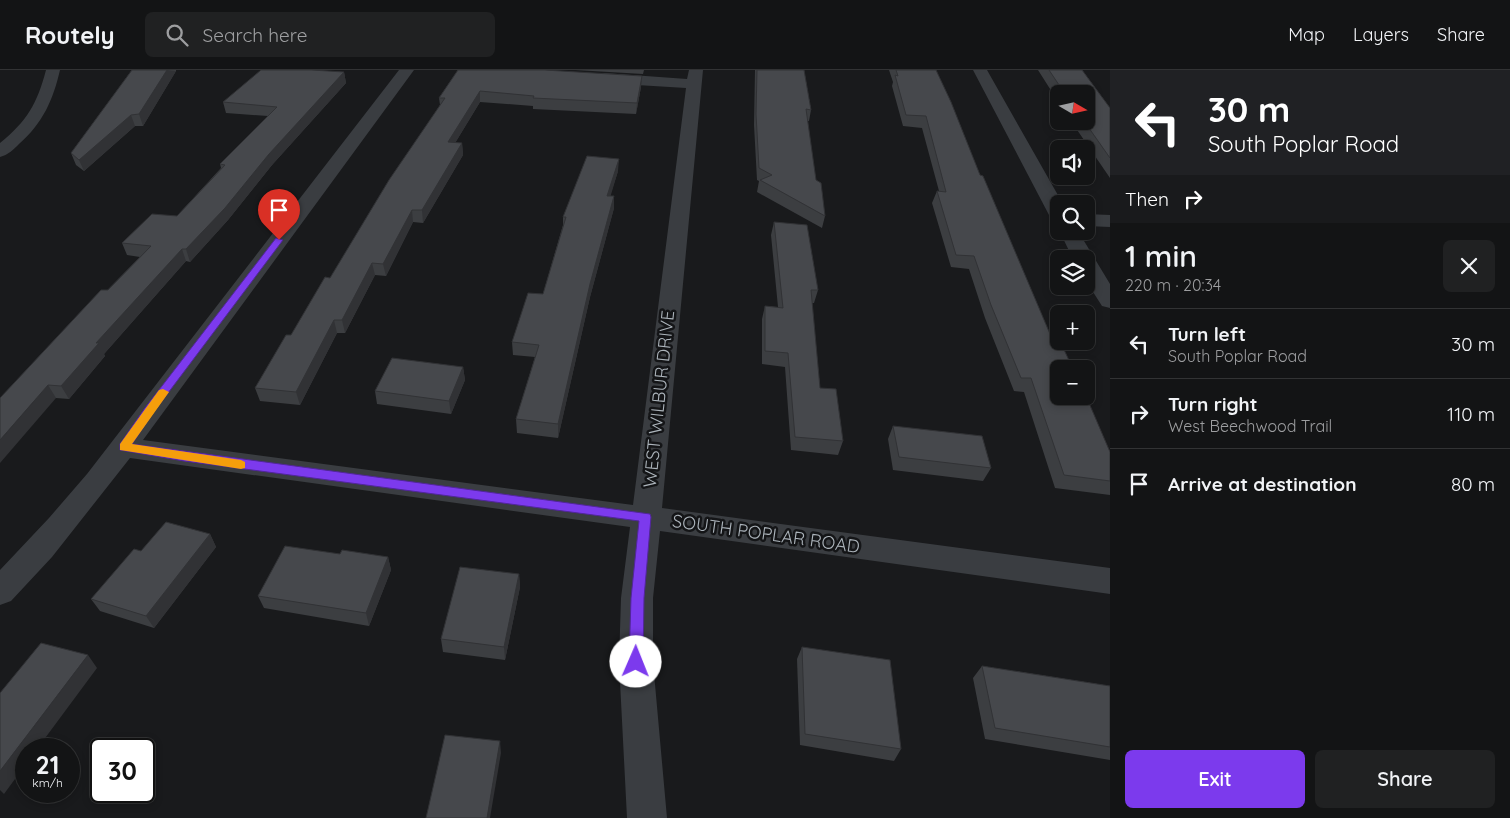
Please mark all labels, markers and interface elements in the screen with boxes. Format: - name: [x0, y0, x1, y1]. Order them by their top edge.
- search box: [145, 12, 495, 57]
- text: Routely: [25, 20, 115, 50]
- icon: search: [163, 21, 191, 49]
- text: Search here: [203, 23, 307, 47]
- text: Map: [1288, 23, 1325, 46]
- text: Layers: [1353, 23, 1409, 46]
- text: Share: [1437, 23, 1485, 46]
- north arrow: [1050, 85, 1095, 130]
- map controls: [1050, 85, 1095, 405]
- text: 30 m: [1208, 87, 1290, 131]
- icon: left: [1125, 90, 1190, 155]
- text: South Poplar Road: [1208, 130, 1399, 158]
- button: sound: [1050, 140, 1095, 185]
- icon: right: [1179, 185, 1207, 213]
- text: Then: [1125, 187, 1169, 211]
- pin: [258, 189, 300, 240]
- button: search: [1050, 195, 1095, 240]
- icon: arrive: [265, 196, 293, 224]
- text: 1 min: [1125, 237, 1197, 275]
- button: close: [1443, 240, 1495, 292]
- button: layers: [1050, 250, 1095, 295]
- text: 220 m · 20:34: [1125, 275, 1221, 295]
- button: +: [1050, 305, 1095, 350]
- street label: WEST WILBUR DRIVE: [638, 309, 679, 489]
- text: Turn left: [1168, 322, 1246, 346]
- icon: left: [1125, 330, 1153, 358]
- text: 30 m: [1451, 332, 1495, 356]
- text: South Poplar Road: [1168, 346, 1307, 366]
- button: −: [1050, 360, 1095, 405]
- text: Turn right: [1168, 392, 1257, 416]
- icon: right: [1125, 400, 1153, 428]
- text: 110 m: [1447, 402, 1495, 426]
- text: West Beechwood Trail: [1168, 416, 1332, 436]
- icon: arrive: [1125, 470, 1153, 498]
- text: Arrive at destination: [1168, 472, 1357, 496]
- text: 80 m: [1451, 472, 1495, 496]
- street label: SOUTH POPLAR ROAD: [671, 509, 861, 558]
- position arrow: [609, 635, 661, 687]
- speed limit sign: 30: [90, 738, 155, 803]
- text: 21: [36, 749, 59, 780]
- button: Exit: [1125, 750, 1305, 808]
- button: Share: [1315, 750, 1495, 808]
- text: km/h: [32, 775, 63, 790]

